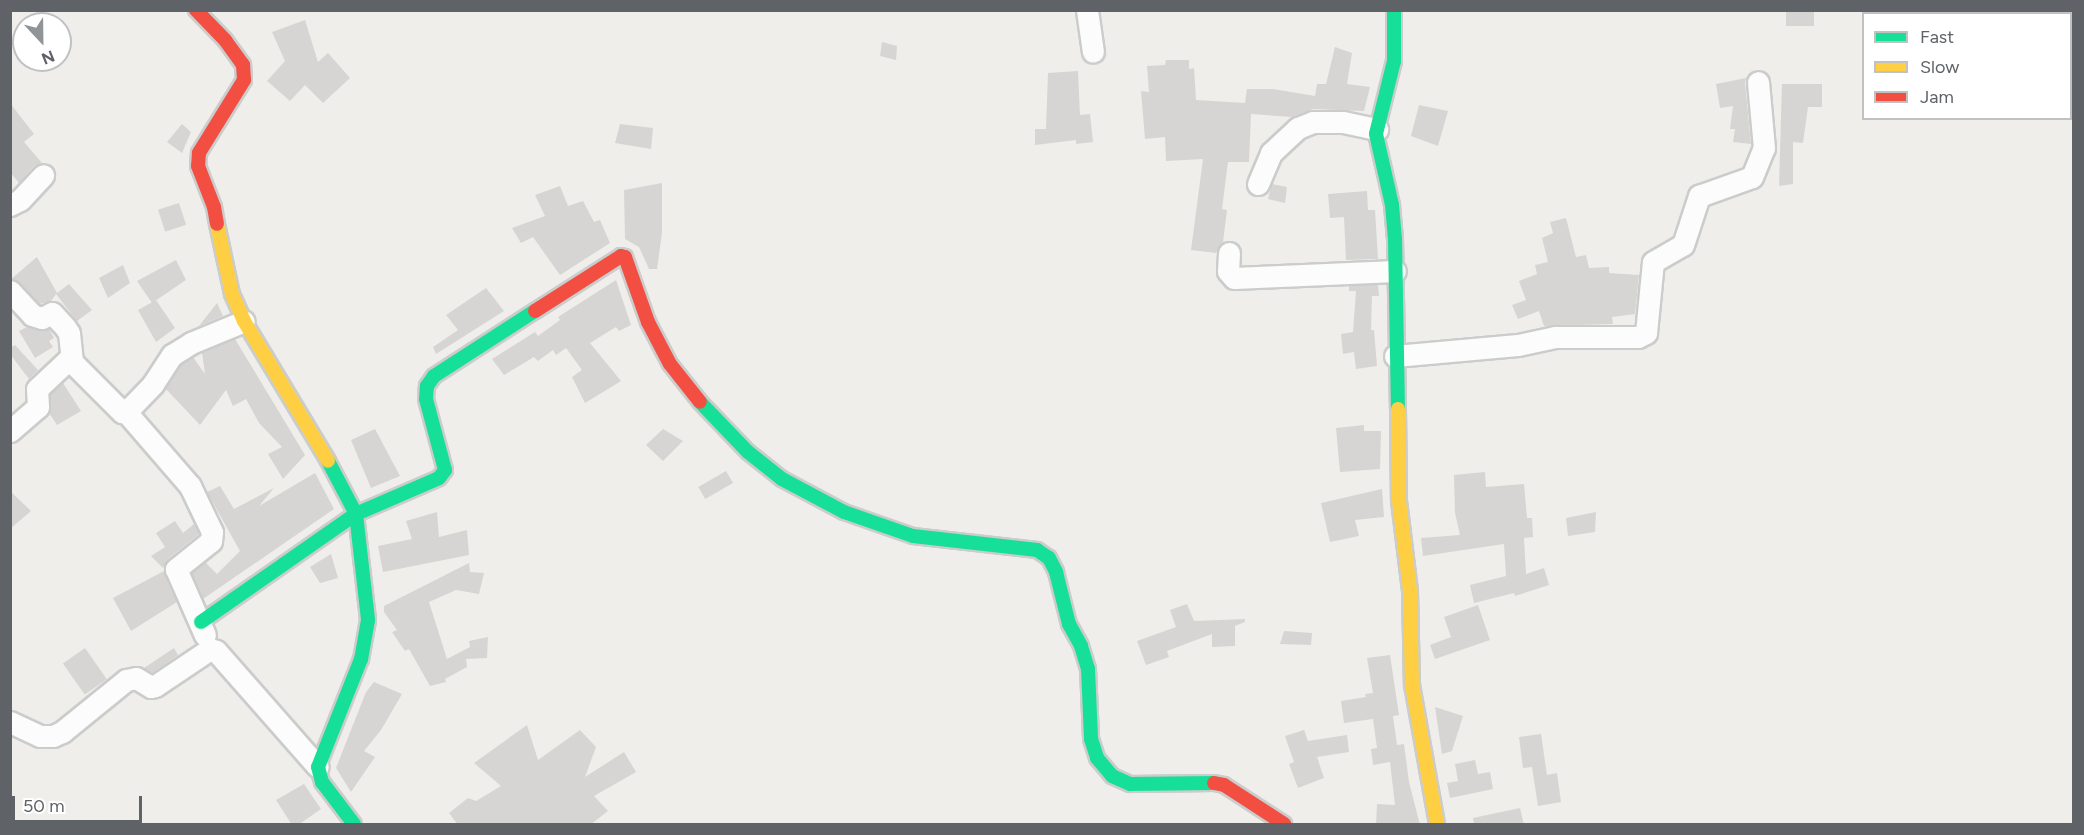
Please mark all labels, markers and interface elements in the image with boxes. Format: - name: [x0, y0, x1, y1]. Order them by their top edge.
- north arrow: [12, 12, 72, 72]
- legend: [1862, 12, 2072, 120]
- text: Fast: [1920, 26, 1954, 48]
- text: N: [39, 46, 57, 68]
- text: Slow: [1920, 56, 1959, 78]
- text: Jam: [1920, 86, 1954, 108]
- scale bar: [15, 784, 146, 822]
- text: 50 m: [23, 795, 65, 817]

